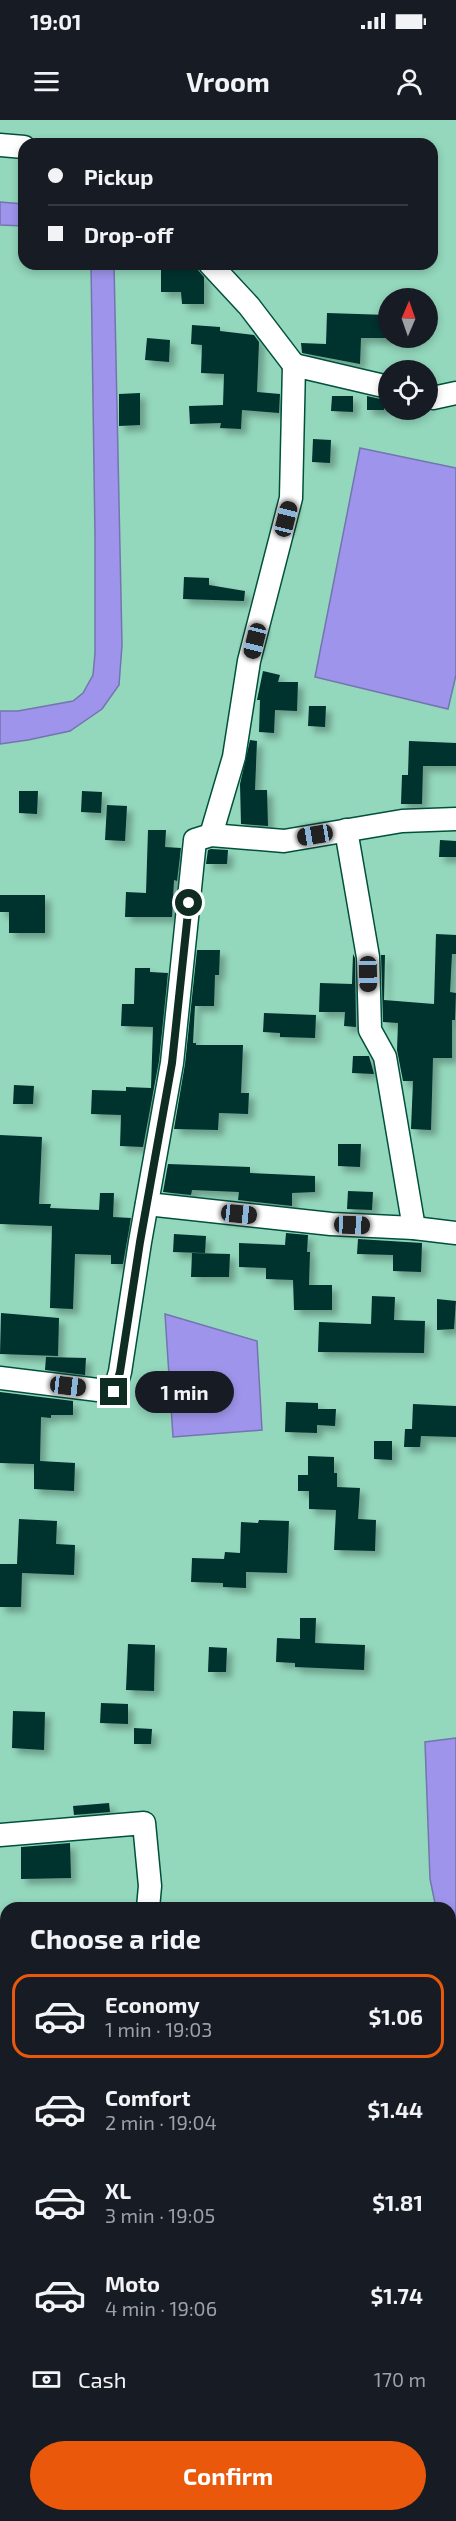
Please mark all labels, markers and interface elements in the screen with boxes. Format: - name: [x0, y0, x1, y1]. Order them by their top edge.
- text: 19:01: [30, 8, 82, 34]
- icon: menu: [30, 65, 63, 98]
- text: Vroom: [186, 65, 270, 97]
- icon: person: [393, 65, 426, 98]
- text: Pickup: [84, 163, 153, 189]
- text: Drop-off: [84, 221, 173, 247]
- north arrow: [378, 288, 438, 348]
- map controls: [378, 288, 438, 420]
- button: locate: [378, 360, 438, 420]
- car: [273, 499, 299, 539]
- car: [242, 621, 268, 661]
- car: [296, 823, 334, 847]
- route start: [175, 889, 202, 916]
- car: [359, 956, 377, 992]
- car: [220, 1203, 258, 1225]
- car: [334, 1215, 370, 1235]
- callout: 1 min: [135, 1371, 234, 1413]
- car: [49, 1375, 87, 1397]
- route end: [100, 1378, 127, 1405]
- text: 1 min: [160, 1380, 209, 1404]
- text: Choose a ride: [30, 1922, 201, 1954]
- icon: car: [33, 1989, 87, 2043]
- text: Economy: [105, 1991, 200, 2017]
- text: $1.06: [369, 2003, 423, 2029]
- text: 1 min · 19:03: [105, 2017, 212, 2041]
- icon: car: [33, 2082, 87, 2136]
- text: Comfort: [105, 2084, 190, 2110]
- text: $1.44: [367, 2096, 423, 2122]
- text: 2 min · 19:04: [105, 2110, 217, 2134]
- icon: car: [33, 2175, 87, 2229]
- text: XL: [105, 2177, 131, 2203]
- text: $1.81: [372, 2189, 423, 2215]
- text: 3 min · 19:05: [105, 2203, 215, 2227]
- icon: car: [33, 2268, 87, 2322]
- text: Moto: [105, 2270, 160, 2296]
- text: $1.74: [370, 2282, 423, 2308]
- text: 4 min · 19:06: [105, 2296, 217, 2320]
- icon: cash: [30, 2363, 63, 2396]
- text: Cash: [78, 2366, 127, 2392]
- text: 170 m: [374, 2367, 426, 2391]
- button: Confirm: [30, 2441, 426, 2510]

